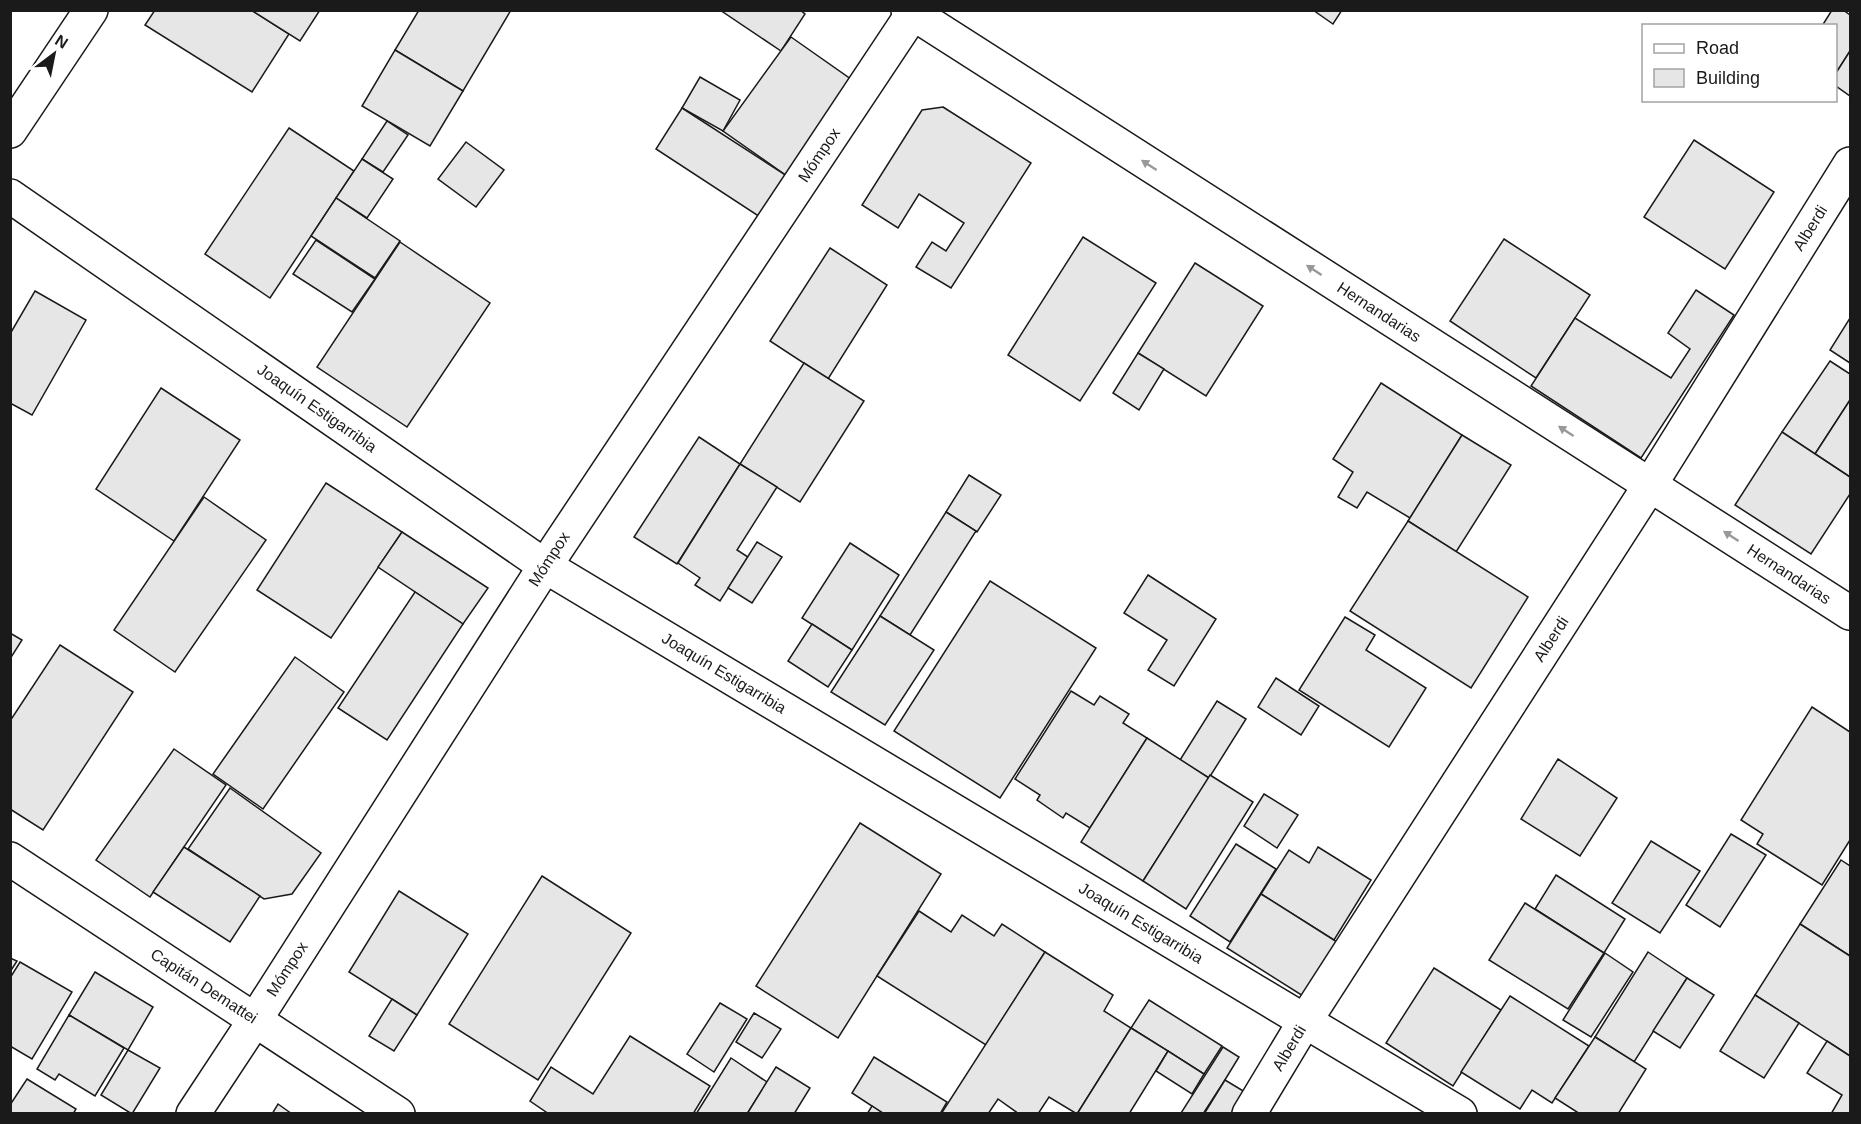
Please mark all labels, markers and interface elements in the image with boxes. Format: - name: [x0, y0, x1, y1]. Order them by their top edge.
- north arrow: [24, 24, 84, 84]
- legend: [1642, 24, 1837, 102]
- text: N: [52, 31, 71, 52]
- text: Road: [1696, 38, 1739, 58]
- text: Building: [1696, 68, 1760, 88]
- street label: Mómpox: [795, 125, 843, 185]
- one-way arrow: [1141, 159, 1157, 170]
- street label: Alberdi: [1790, 202, 1830, 254]
- one-way arrow: [1305, 264, 1322, 275]
- street label: Hernandarias: [1334, 279, 1424, 345]
- street label: Joaquín Estigarribia: [254, 360, 380, 456]
- one-way arrow: [1558, 426, 1574, 437]
- street label: Mómpox: [525, 529, 573, 589]
- one-way arrow: [1722, 531, 1739, 542]
- street label: Hernandarias: [1744, 541, 1834, 607]
- street label: Alberdi: [1530, 613, 1572, 665]
- street label: Joaquín Estigarribia: [659, 629, 789, 717]
- street label: Joaquín Estigarribia: [1076, 879, 1206, 967]
- street label: Mómpox: [263, 939, 311, 999]
- street label: Capitán Demattei: [148, 945, 260, 1027]
- street label: Alberdi: [1269, 1022, 1309, 1074]

